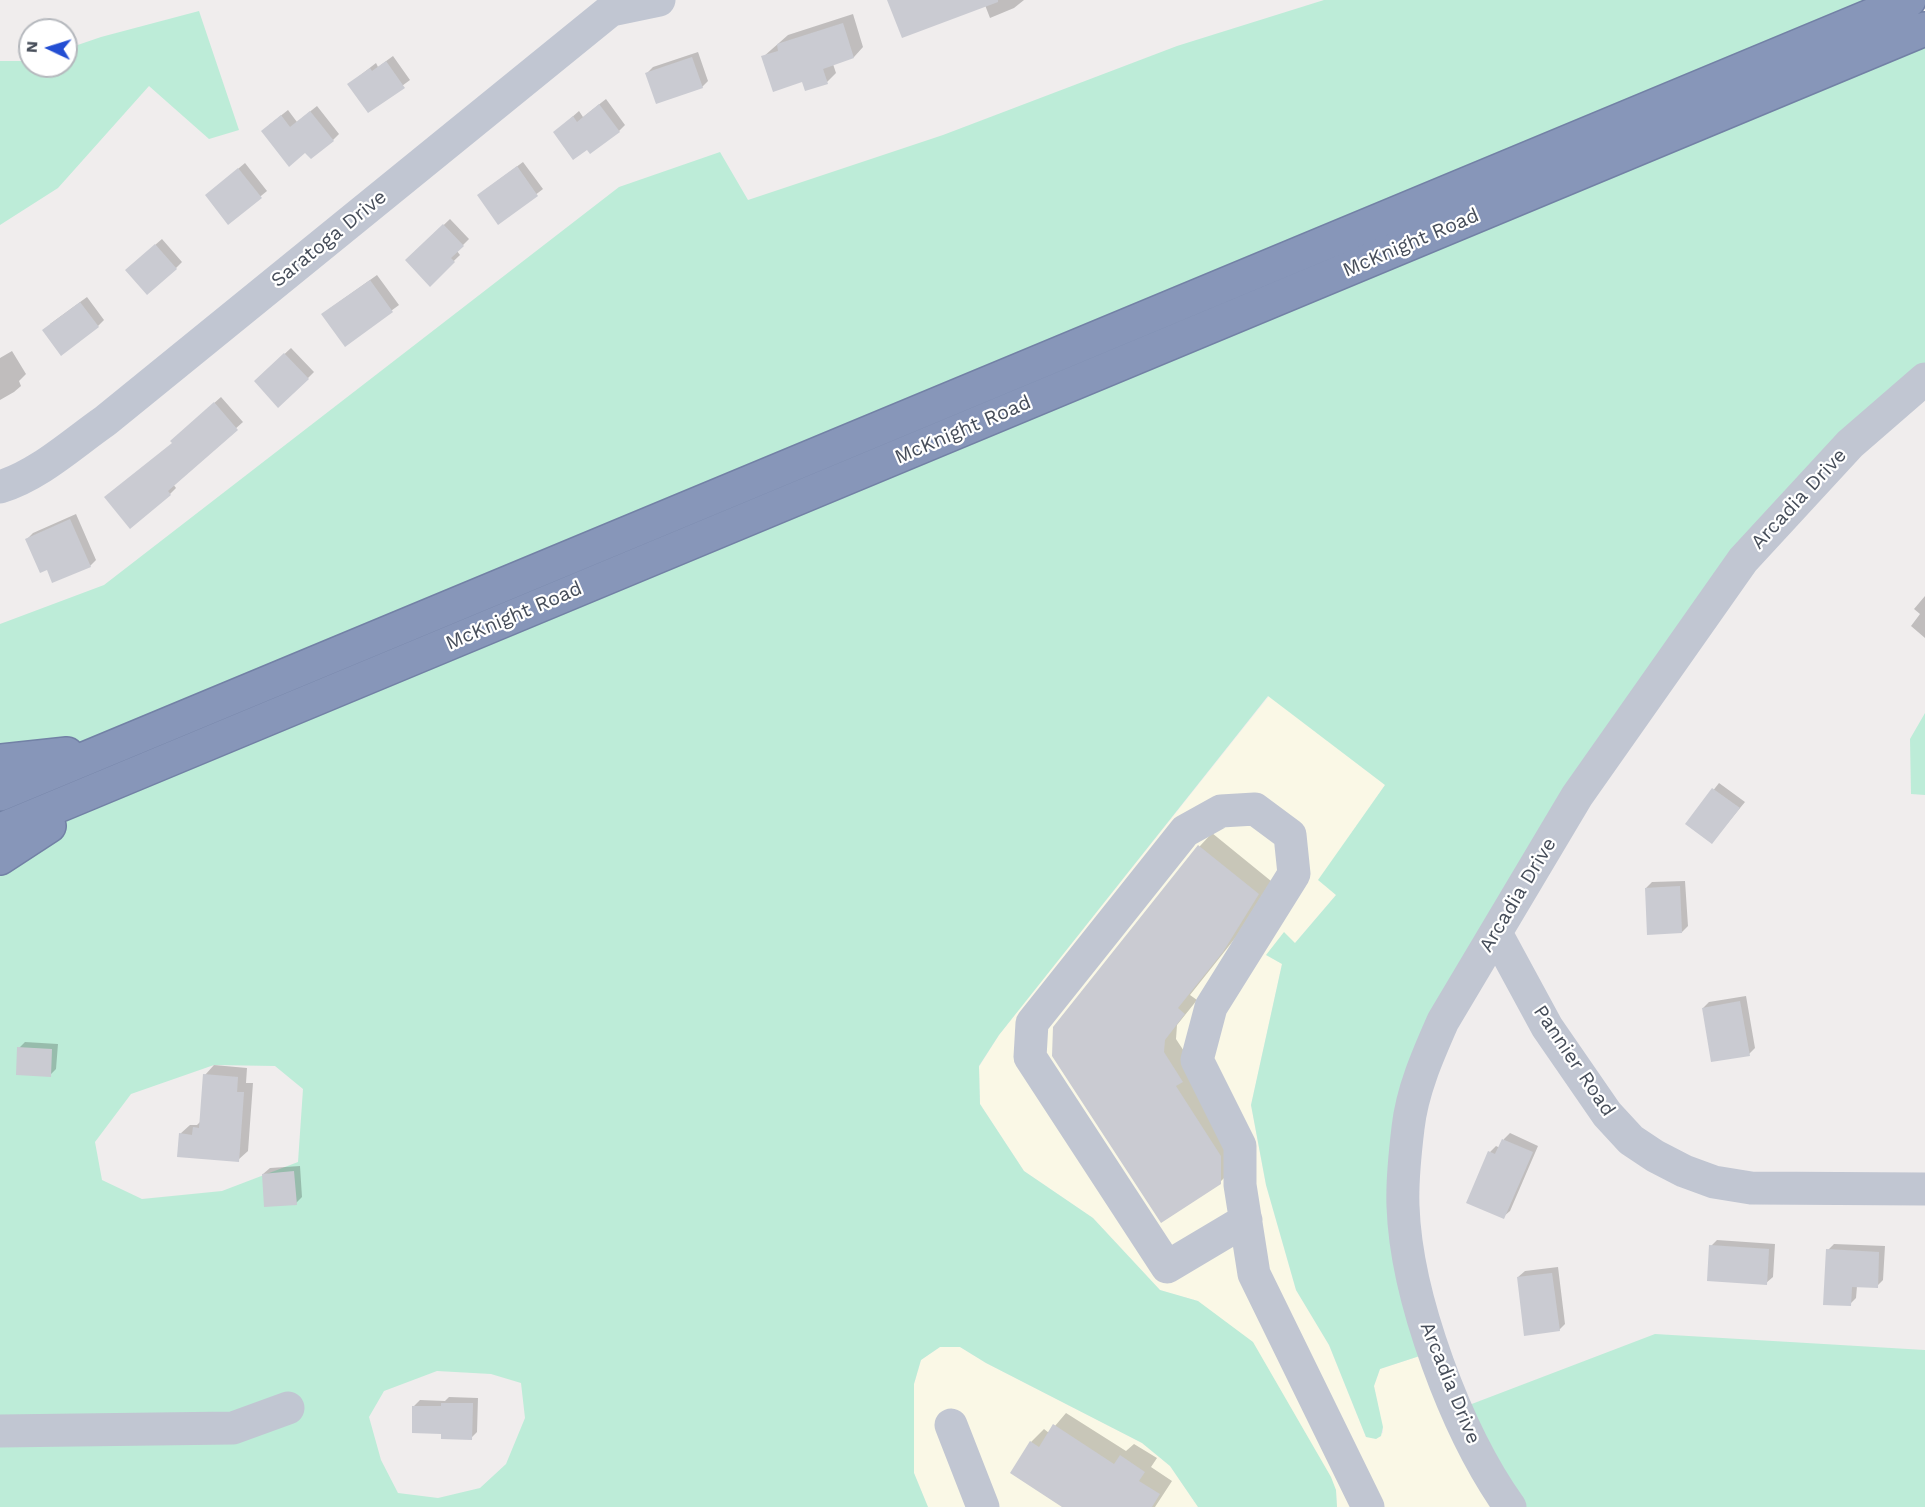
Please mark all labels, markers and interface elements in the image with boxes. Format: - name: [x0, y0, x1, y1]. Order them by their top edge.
- north arrow: [18, 18, 78, 78]
- text: N: [22, 40, 41, 53]
- street label: Saratoga Drive: [266, 185, 392, 293]
- street label: McKnight Road: [1339, 203, 1483, 283]
- street label: McKnight Road: [891, 390, 1035, 470]
- street label: Arcadia Drive: [1746, 444, 1852, 554]
- street label: McKnight Road: [442, 576, 586, 656]
- street label: Arcadia Drive: [1474, 833, 1562, 957]
- street label: Pannier Road: [1528, 1001, 1620, 1121]
- street label: Arcadia Drive: [1415, 1319, 1485, 1447]

